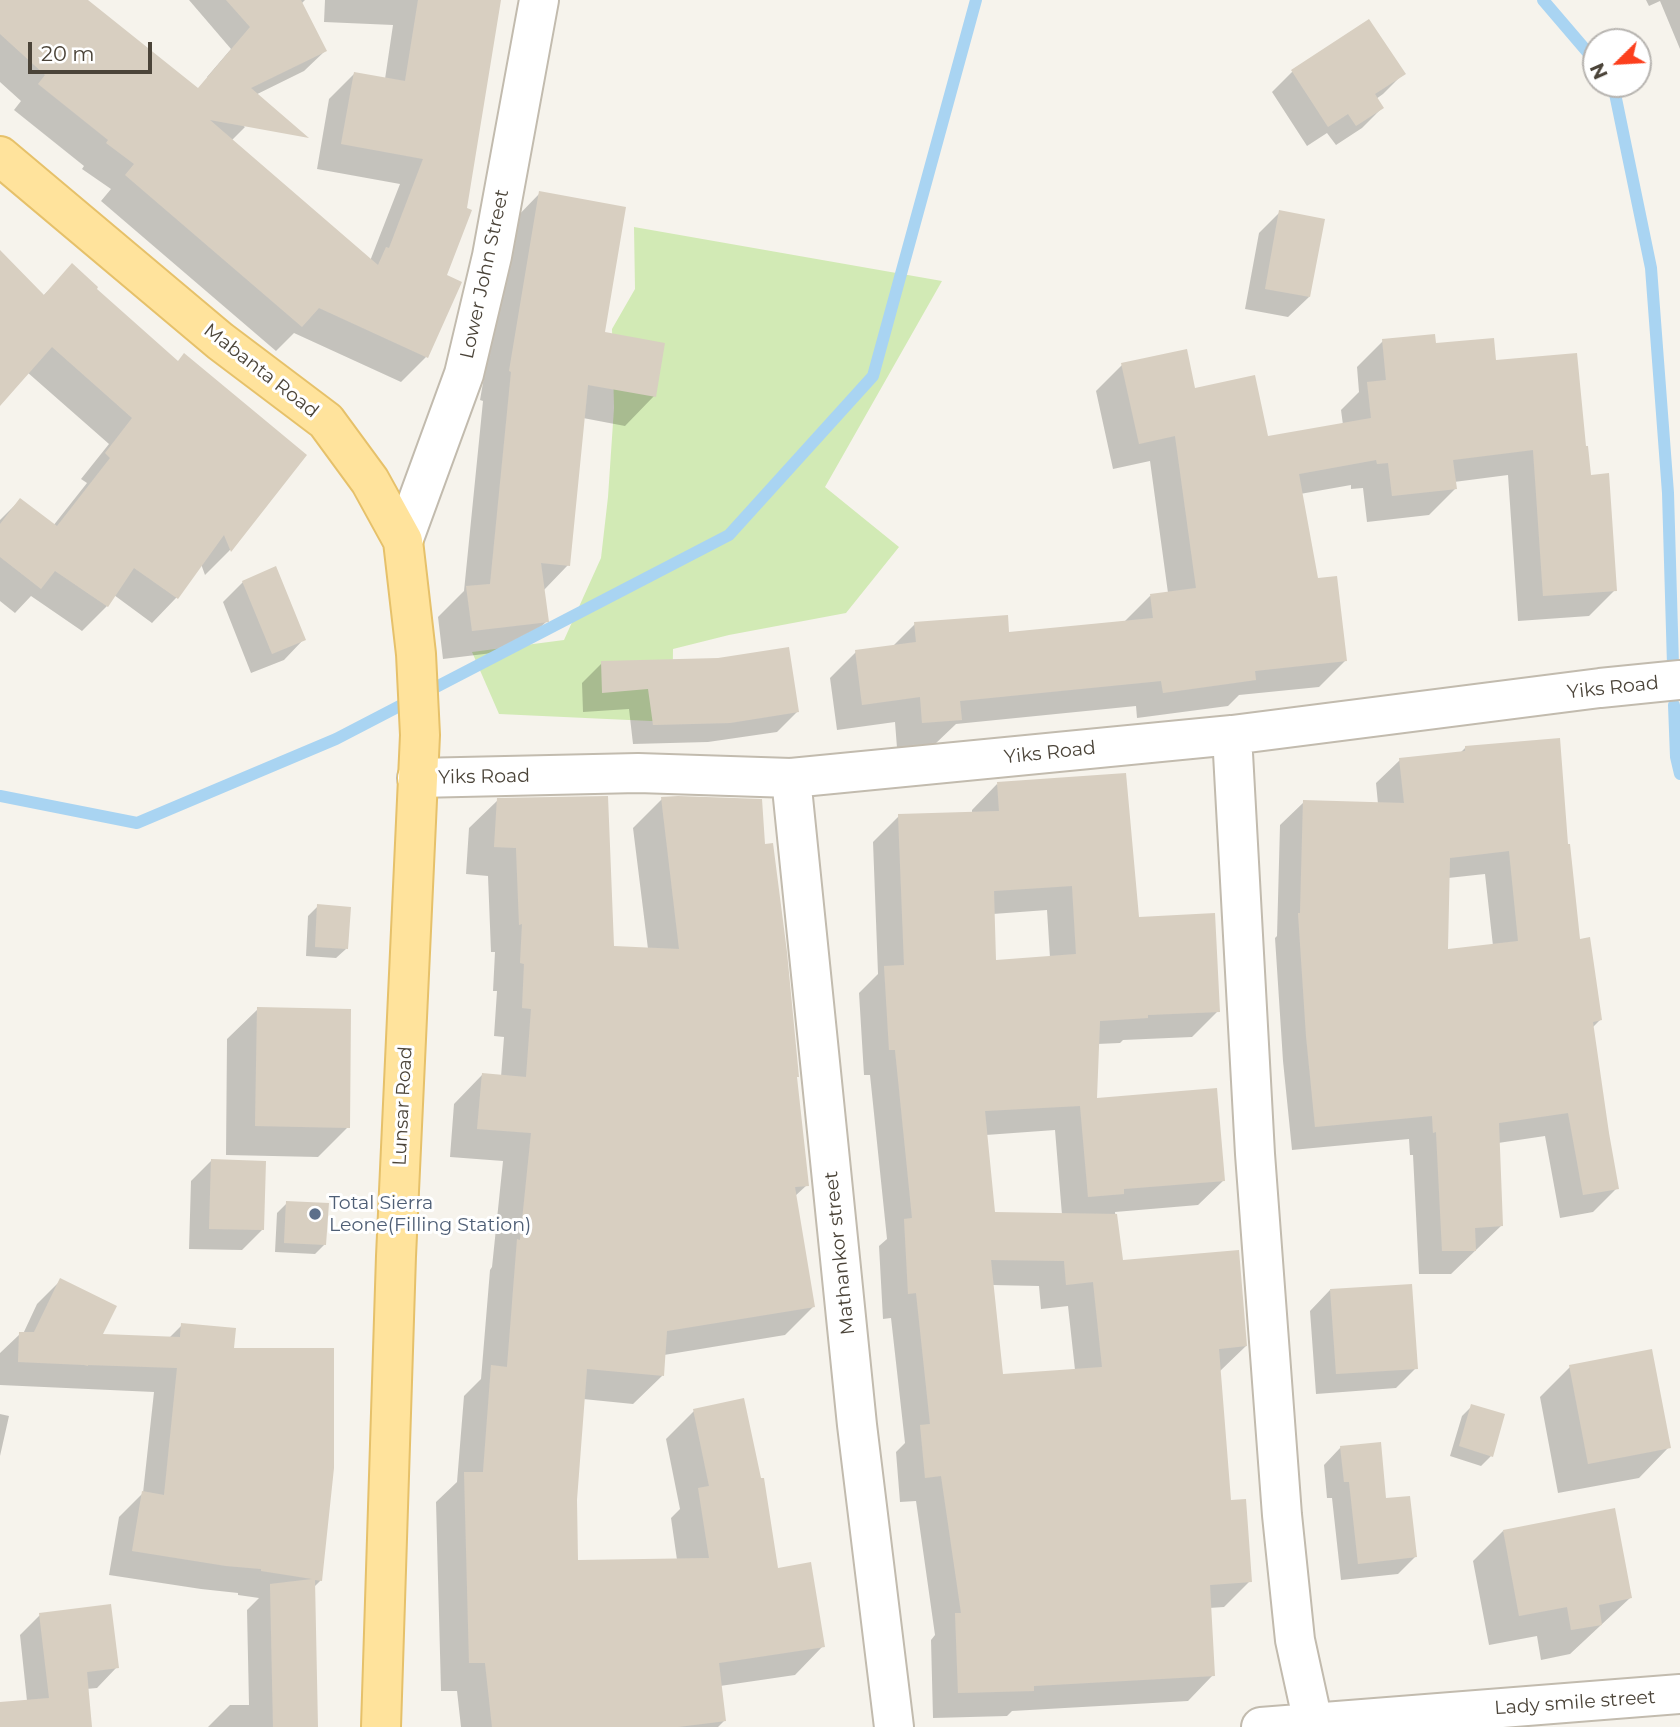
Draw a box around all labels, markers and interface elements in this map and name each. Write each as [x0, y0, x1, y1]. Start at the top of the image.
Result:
scale bar [32, 28, 156, 72]
north arrow [1582, 28, 1652, 98]
text: 20 m [41, 41, 95, 66]
text: N [1586, 59, 1613, 83]
street label: Lower John Street [456, 187, 514, 361]
street label: Mabanta Road [199, 319, 323, 423]
street label: Yiks Road [1566, 672, 1660, 704]
street label: Yiks Road [1003, 737, 1097, 769]
street label: Yiks Road [438, 765, 530, 789]
street label: Lunsar Road [388, 1046, 418, 1166]
street label: Mathankor street [820, 1170, 860, 1336]
place label: Total Sierra Leone(Filling Station) [329, 1192, 531, 1236]
marker: Total Sierra Leone(Filling Station) [307, 1206, 323, 1222]
street label: Lady smile street [1494, 1686, 1656, 1720]

